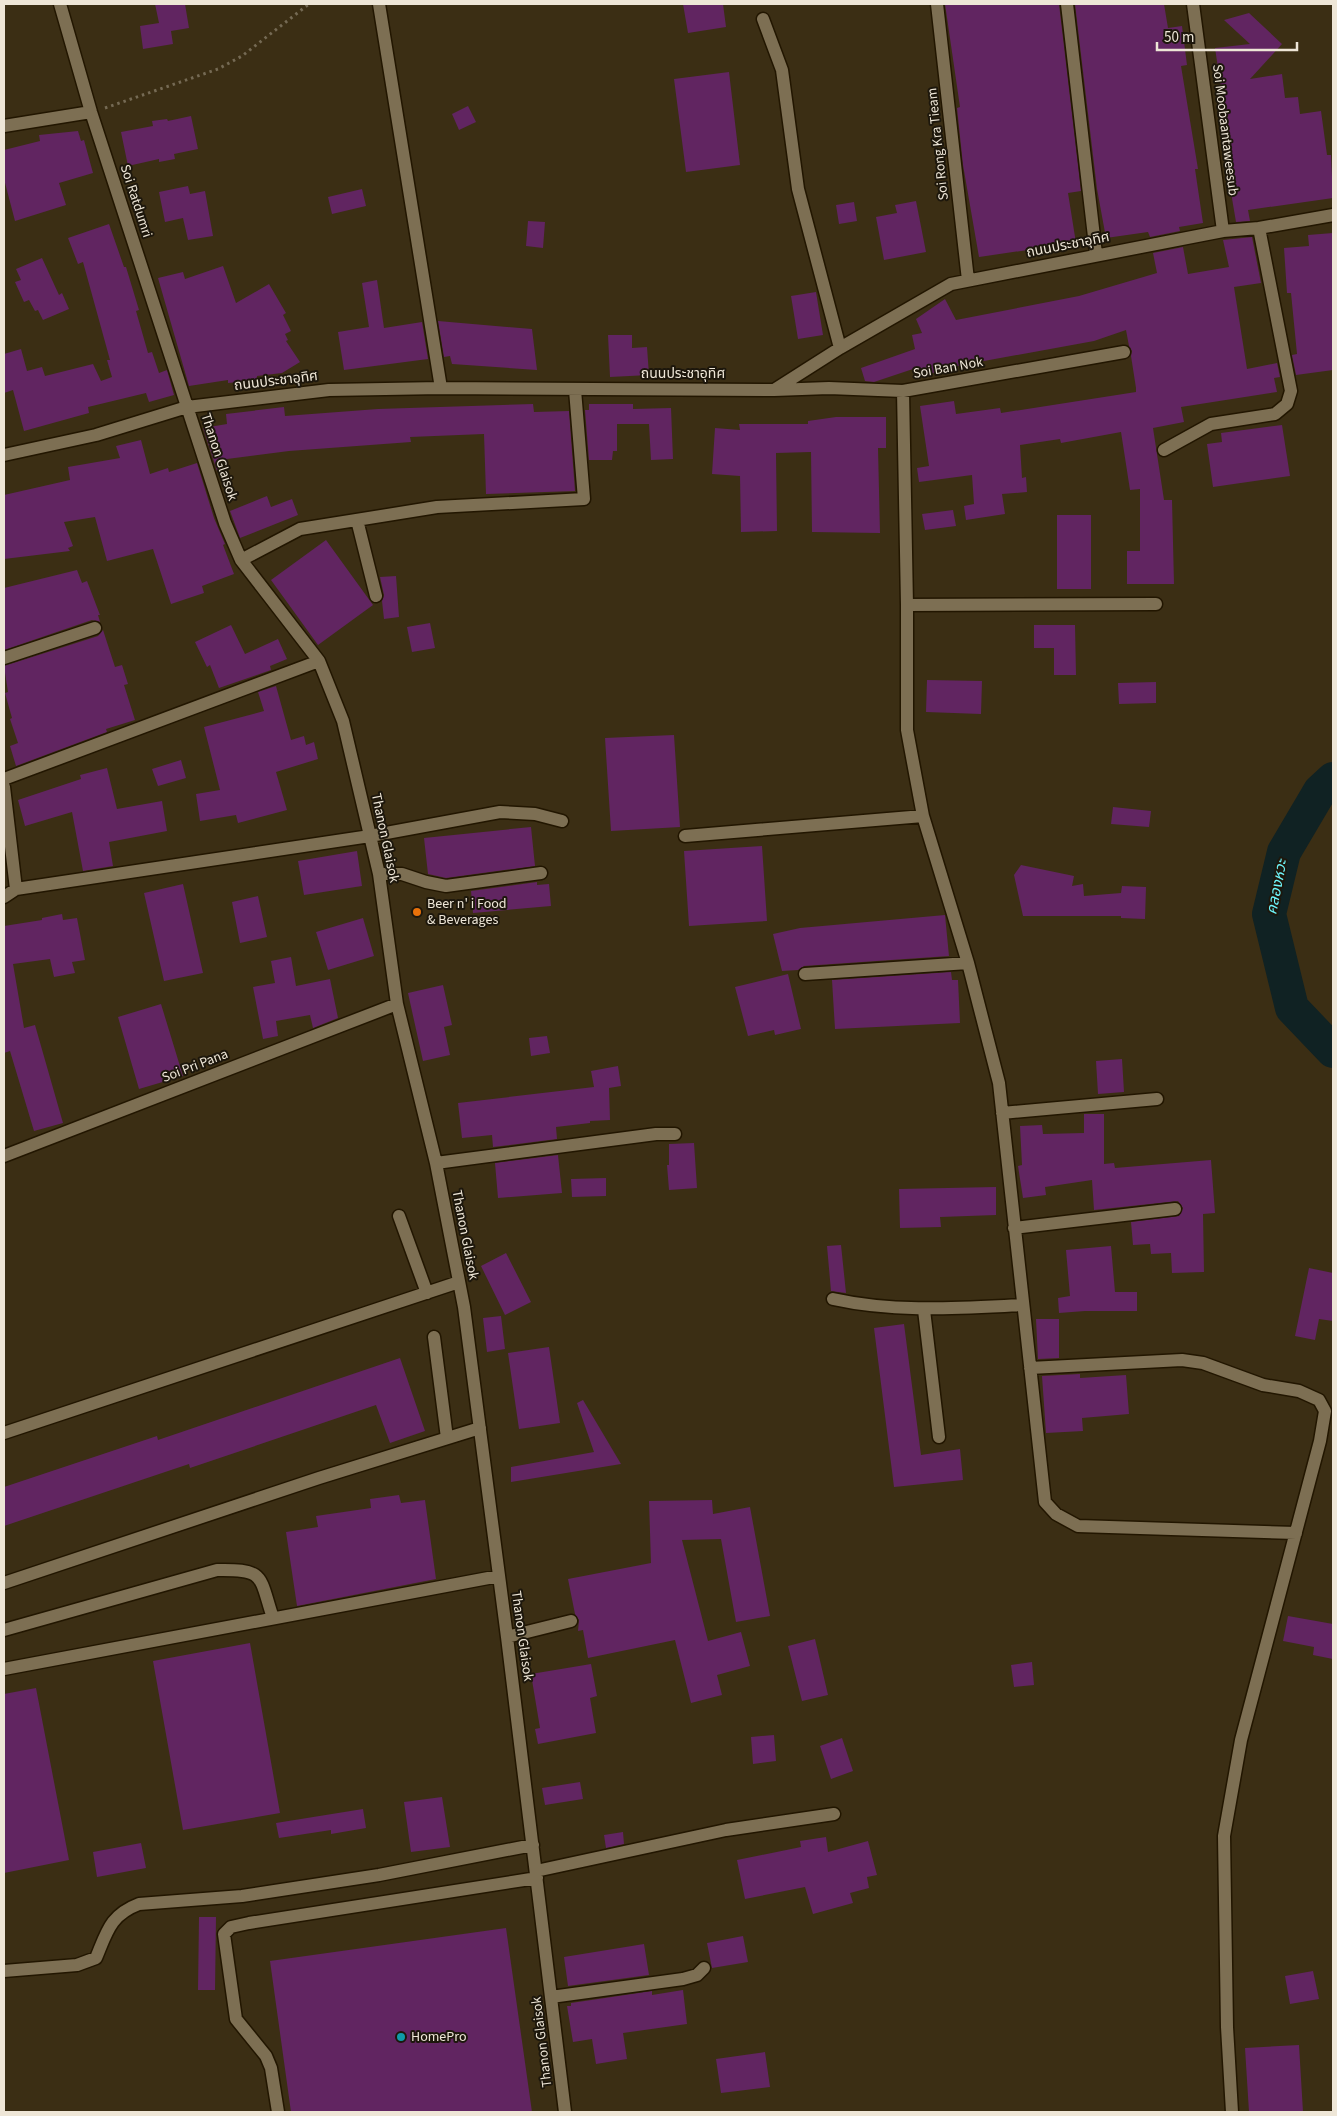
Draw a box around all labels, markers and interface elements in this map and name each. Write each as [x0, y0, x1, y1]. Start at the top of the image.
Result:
scale bar [1157, 20, 1297, 52]
text: 50 m [1164, 27, 1194, 48]
street label: Soi Moobaantaweesub [1207, 63, 1243, 197]
street label: Soi Rong Kra Tieam [922, 87, 954, 201]
street label: Soi Ratdumri [115, 162, 157, 240]
street label: ถนนประชาอุทิศ [1025, 227, 1112, 263]
street label: Soi Ban Nok [911, 352, 985, 384]
street label: ถนนประชาอุทิศ [641, 364, 725, 384]
street label: ถนนประชาอุทิศ [233, 366, 319, 396]
street label: Thanon Glaisok [195, 411, 243, 503]
street label: Thanon Glaisok [366, 791, 404, 885]
water label: คลองหวะ [1261, 856, 1293, 916]
place label: Beer n' i Food & Beverages [427, 894, 507, 930]
marker: Beer n' i Food & Beverages [411, 906, 423, 918]
street label: Soi Pri Pana [159, 1044, 231, 1088]
street label: Thanon Glaisok [447, 1188, 484, 1282]
street label: Thanon Glaisok [506, 1590, 538, 1682]
street label: Thanon Glaisok [527, 1996, 557, 2088]
place label: HomePro [411, 2027, 467, 2047]
marker: HomePro [395, 2031, 407, 2043]

